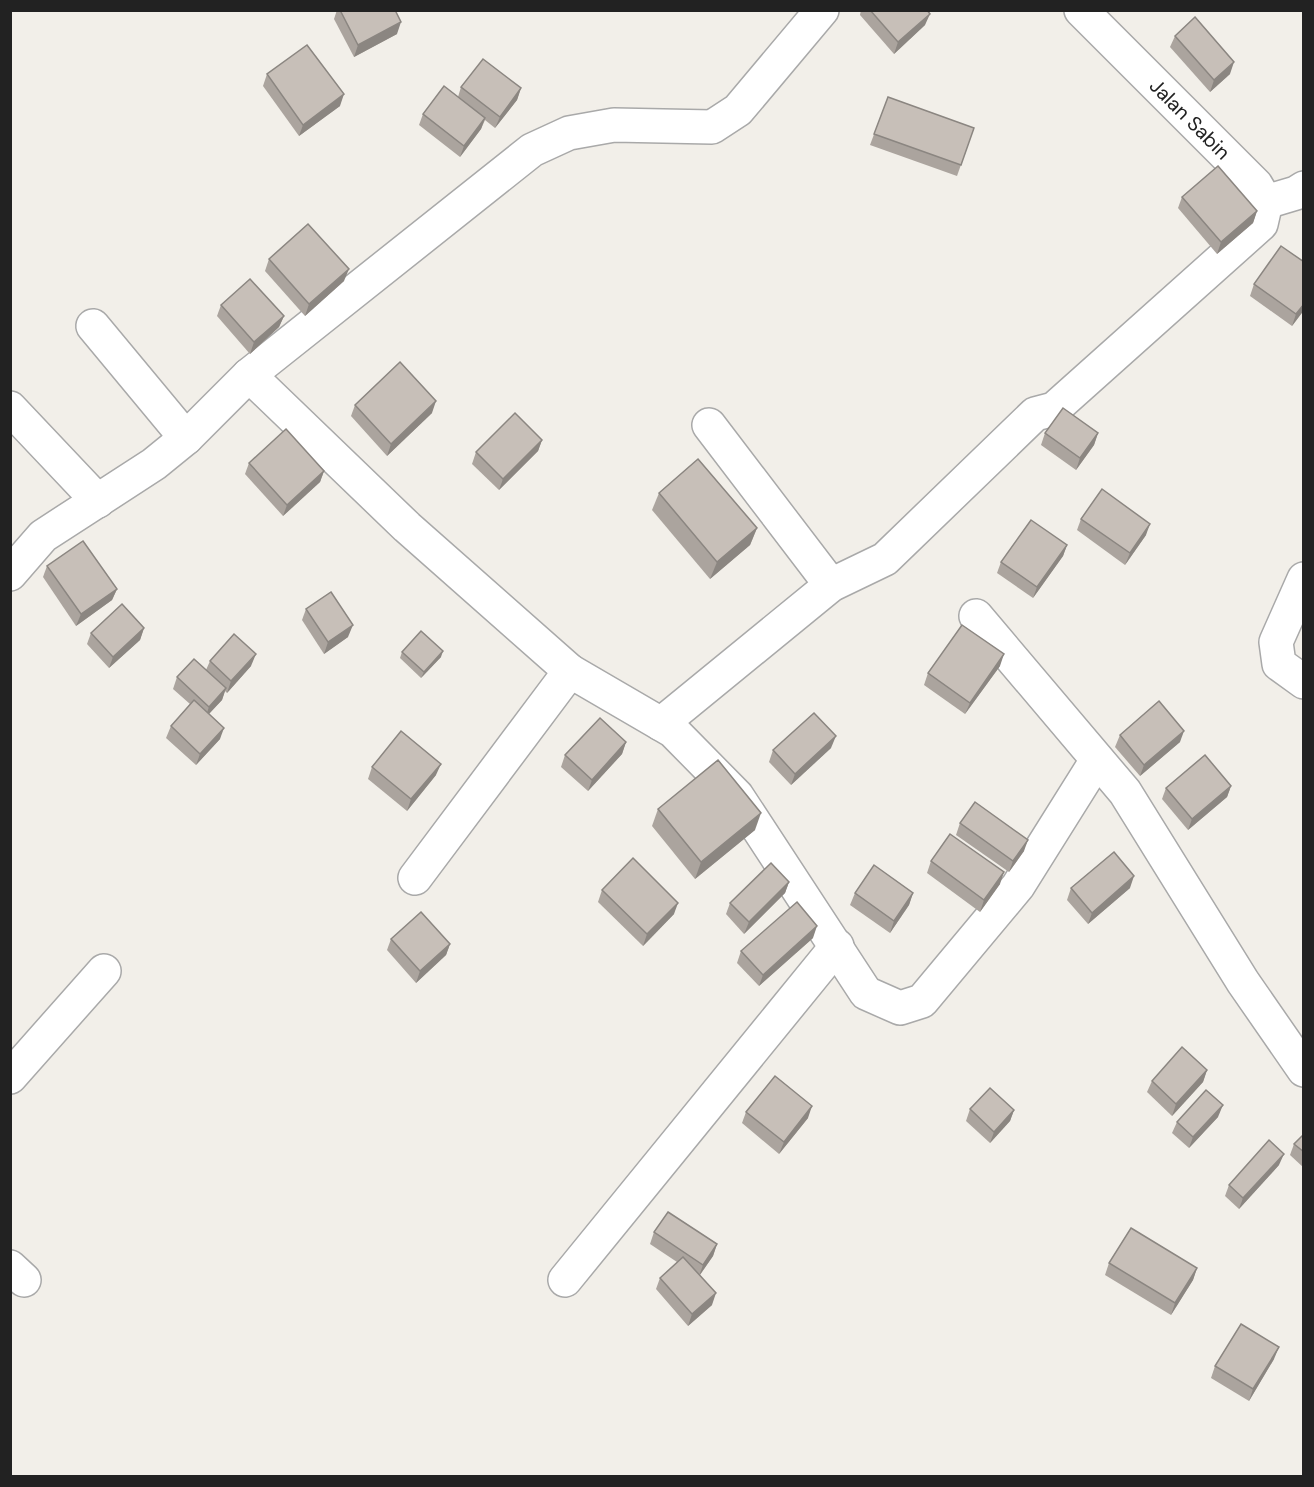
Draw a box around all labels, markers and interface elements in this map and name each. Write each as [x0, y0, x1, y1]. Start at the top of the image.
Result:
street label: Jalan Sabin [1144, 73, 1236, 165]

